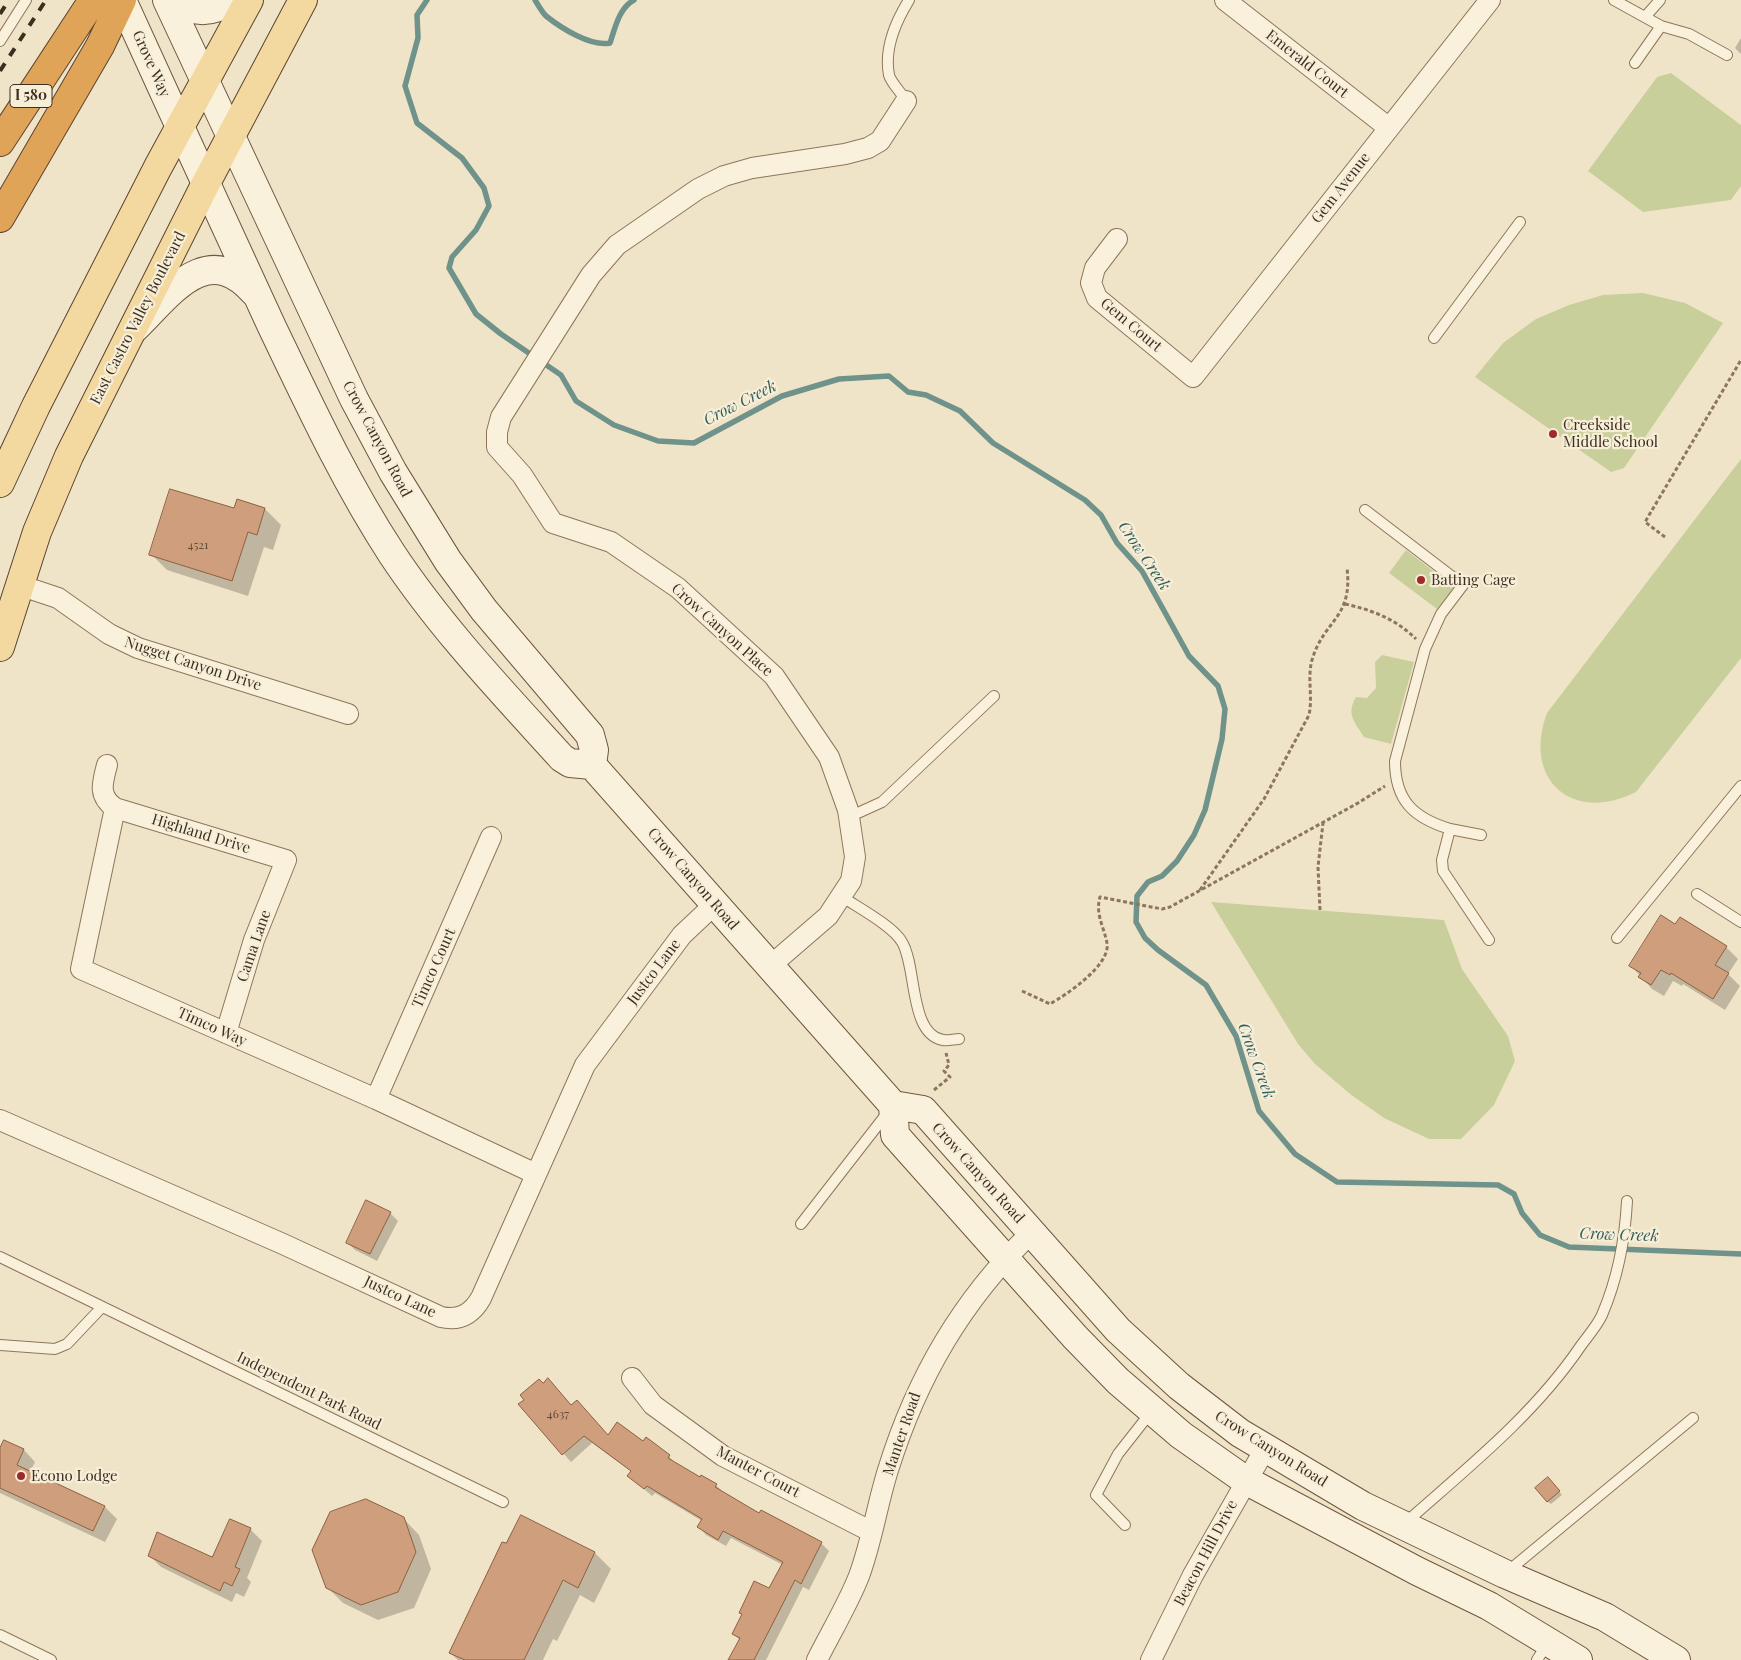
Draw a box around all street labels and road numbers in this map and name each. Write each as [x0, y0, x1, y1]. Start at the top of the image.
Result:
street label: Emerald Court [1262, 26, 1352, 102]
street label: Grove Way [128, 28, 174, 100]
road number: I 580 [10, 84, 52, 108]
street label: Gem Avenue [1308, 149, 1374, 227]
street label: East Castro Valley Boulevard [87, 229, 189, 407]
street label: Gem Court [1097, 294, 1165, 356]
street label: Crow Canyon Road [339, 378, 415, 500]
street label: Crow Canyon Place [668, 580, 776, 680]
street label: Nugget Canyon Drive [122, 633, 264, 695]
street label: Highland Drive [149, 810, 253, 858]
street label: Crow Canyon Road [644, 824, 742, 934]
street label: Cama Lane [233, 908, 275, 984]
street label: Timco Court [408, 925, 460, 1011]
street label: Justco Lane [623, 936, 685, 1008]
street label: Timco Way [175, 1004, 249, 1050]
street label: Crow Canyon Road [928, 1119, 1028, 1227]
street label: Justco Lane [361, 1272, 439, 1322]
street label: Independent Park Road [234, 1348, 384, 1434]
street label: Manter Road [879, 1390, 925, 1478]
street label: Crow Canyon Road [1211, 1407, 1331, 1491]
street label: Manter Court [713, 1442, 803, 1502]
street label: Beacon Hill Drive [1171, 1497, 1241, 1609]

